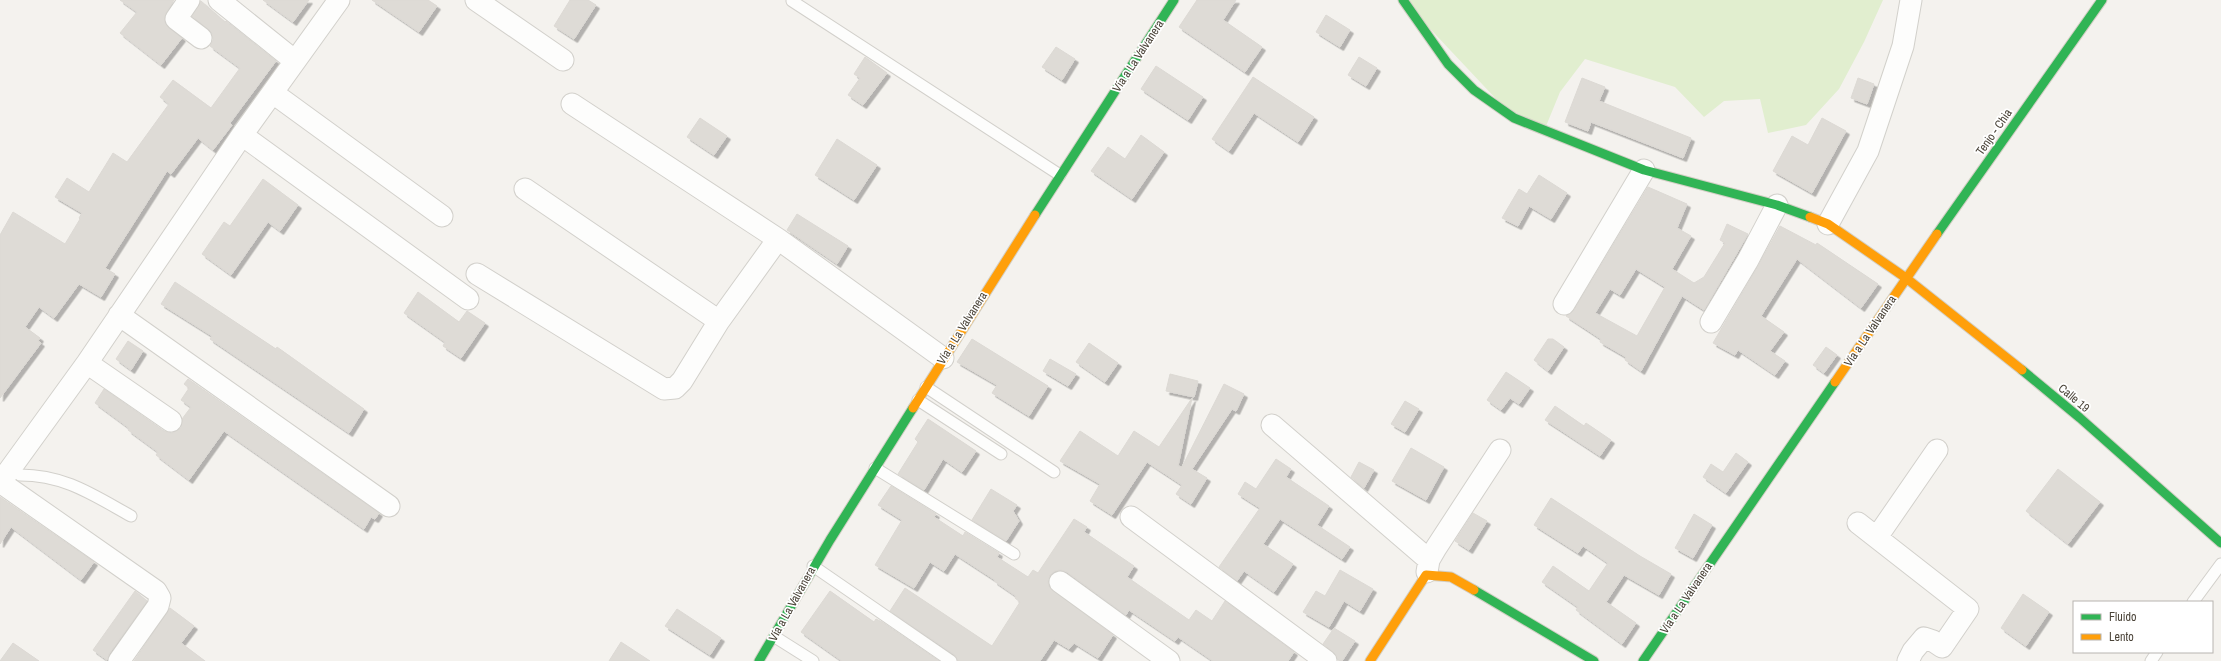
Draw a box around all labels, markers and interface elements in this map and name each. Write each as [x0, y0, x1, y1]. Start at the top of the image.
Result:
street label: Vía a La Valvanera [1109, 16, 1168, 95]
street label: Tenjo - Chia [1972, 105, 2016, 158]
street label: Vía a La Valvanera [933, 288, 991, 367]
street label: Vía a La Valvanera [1840, 292, 1900, 370]
street label: Calle 19 [2055, 380, 2093, 416]
street label: Vía a La Valvanera [1656, 559, 1716, 637]
street label: Vía a La Valvanera [765, 563, 819, 644]
legend [2073, 601, 2213, 653]
text: Fluido [2109, 609, 2136, 625]
text: Lento [2109, 629, 2134, 645]

